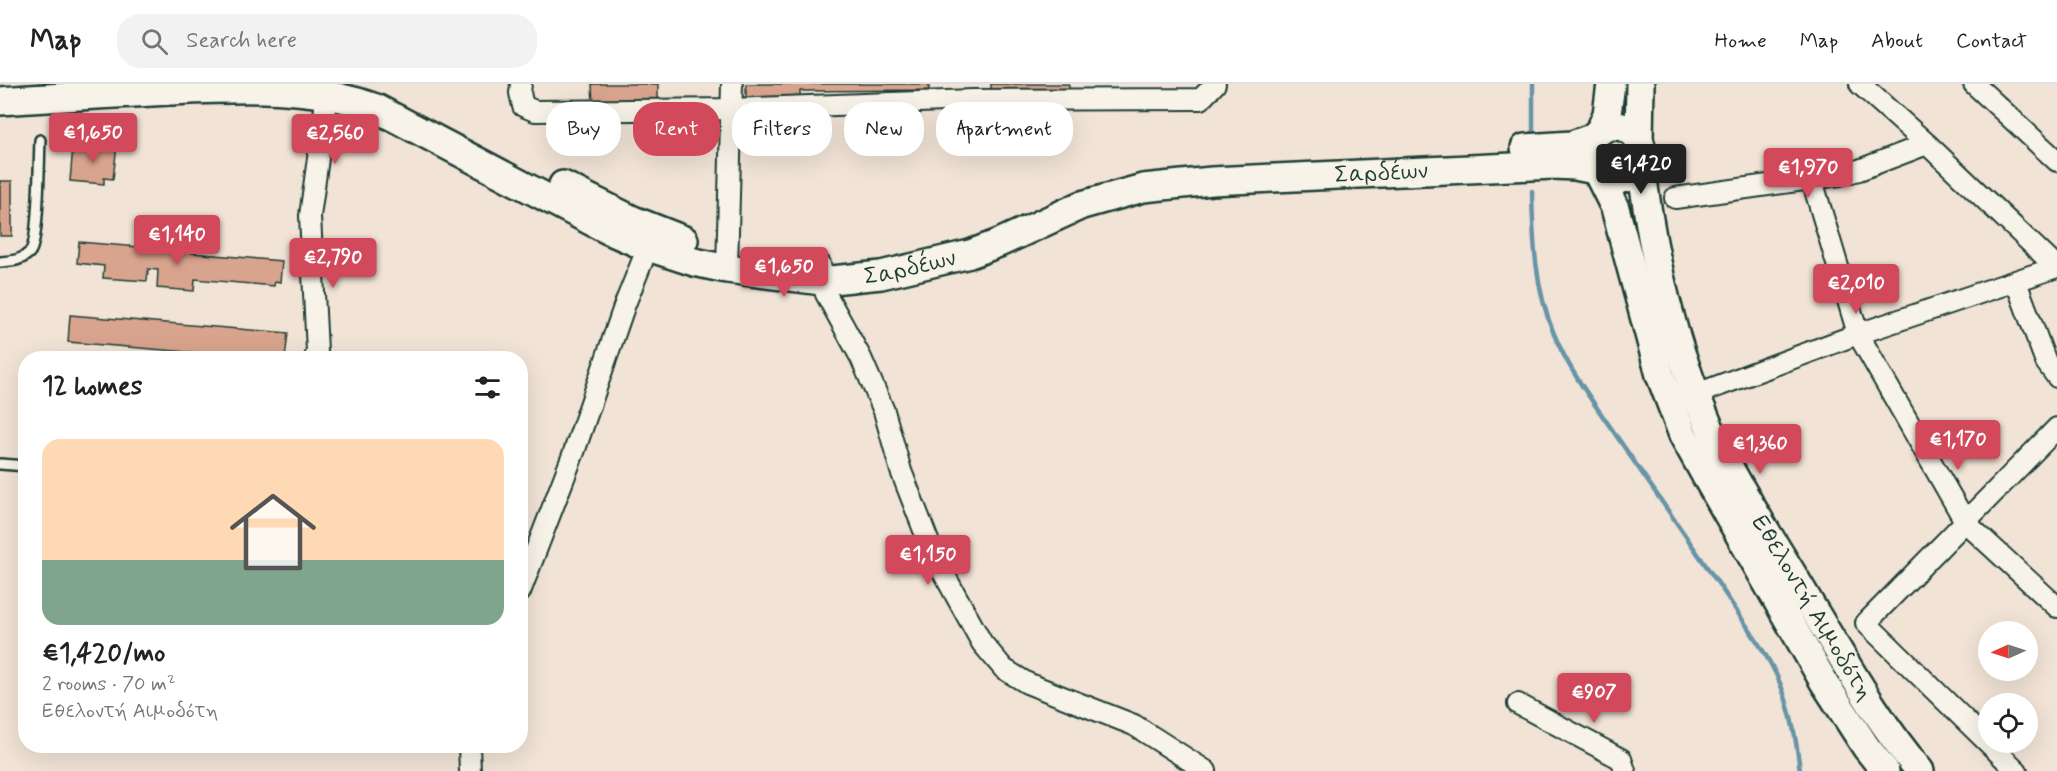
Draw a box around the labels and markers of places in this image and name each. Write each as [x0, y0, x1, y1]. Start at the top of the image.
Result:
pin: €1,650 [44, 113, 142, 164]
pin: €2,560 [286, 114, 384, 165]
pin: €1,420 [1592, 144, 1690, 195]
pin: €1,970 [1759, 148, 1857, 199]
pin: €1,140 [128, 215, 226, 266]
pin: €2,790 [284, 238, 382, 289]
pin: €1,650 [735, 247, 833, 298]
pin: €2,010 [1807, 264, 1905, 315]
pin: €1,170 [1909, 420, 2007, 471]
pin: €1,360 [1711, 424, 1809, 475]
pin: €1,150 [879, 535, 977, 586]
pin: €907 [1558, 673, 1630, 724]

